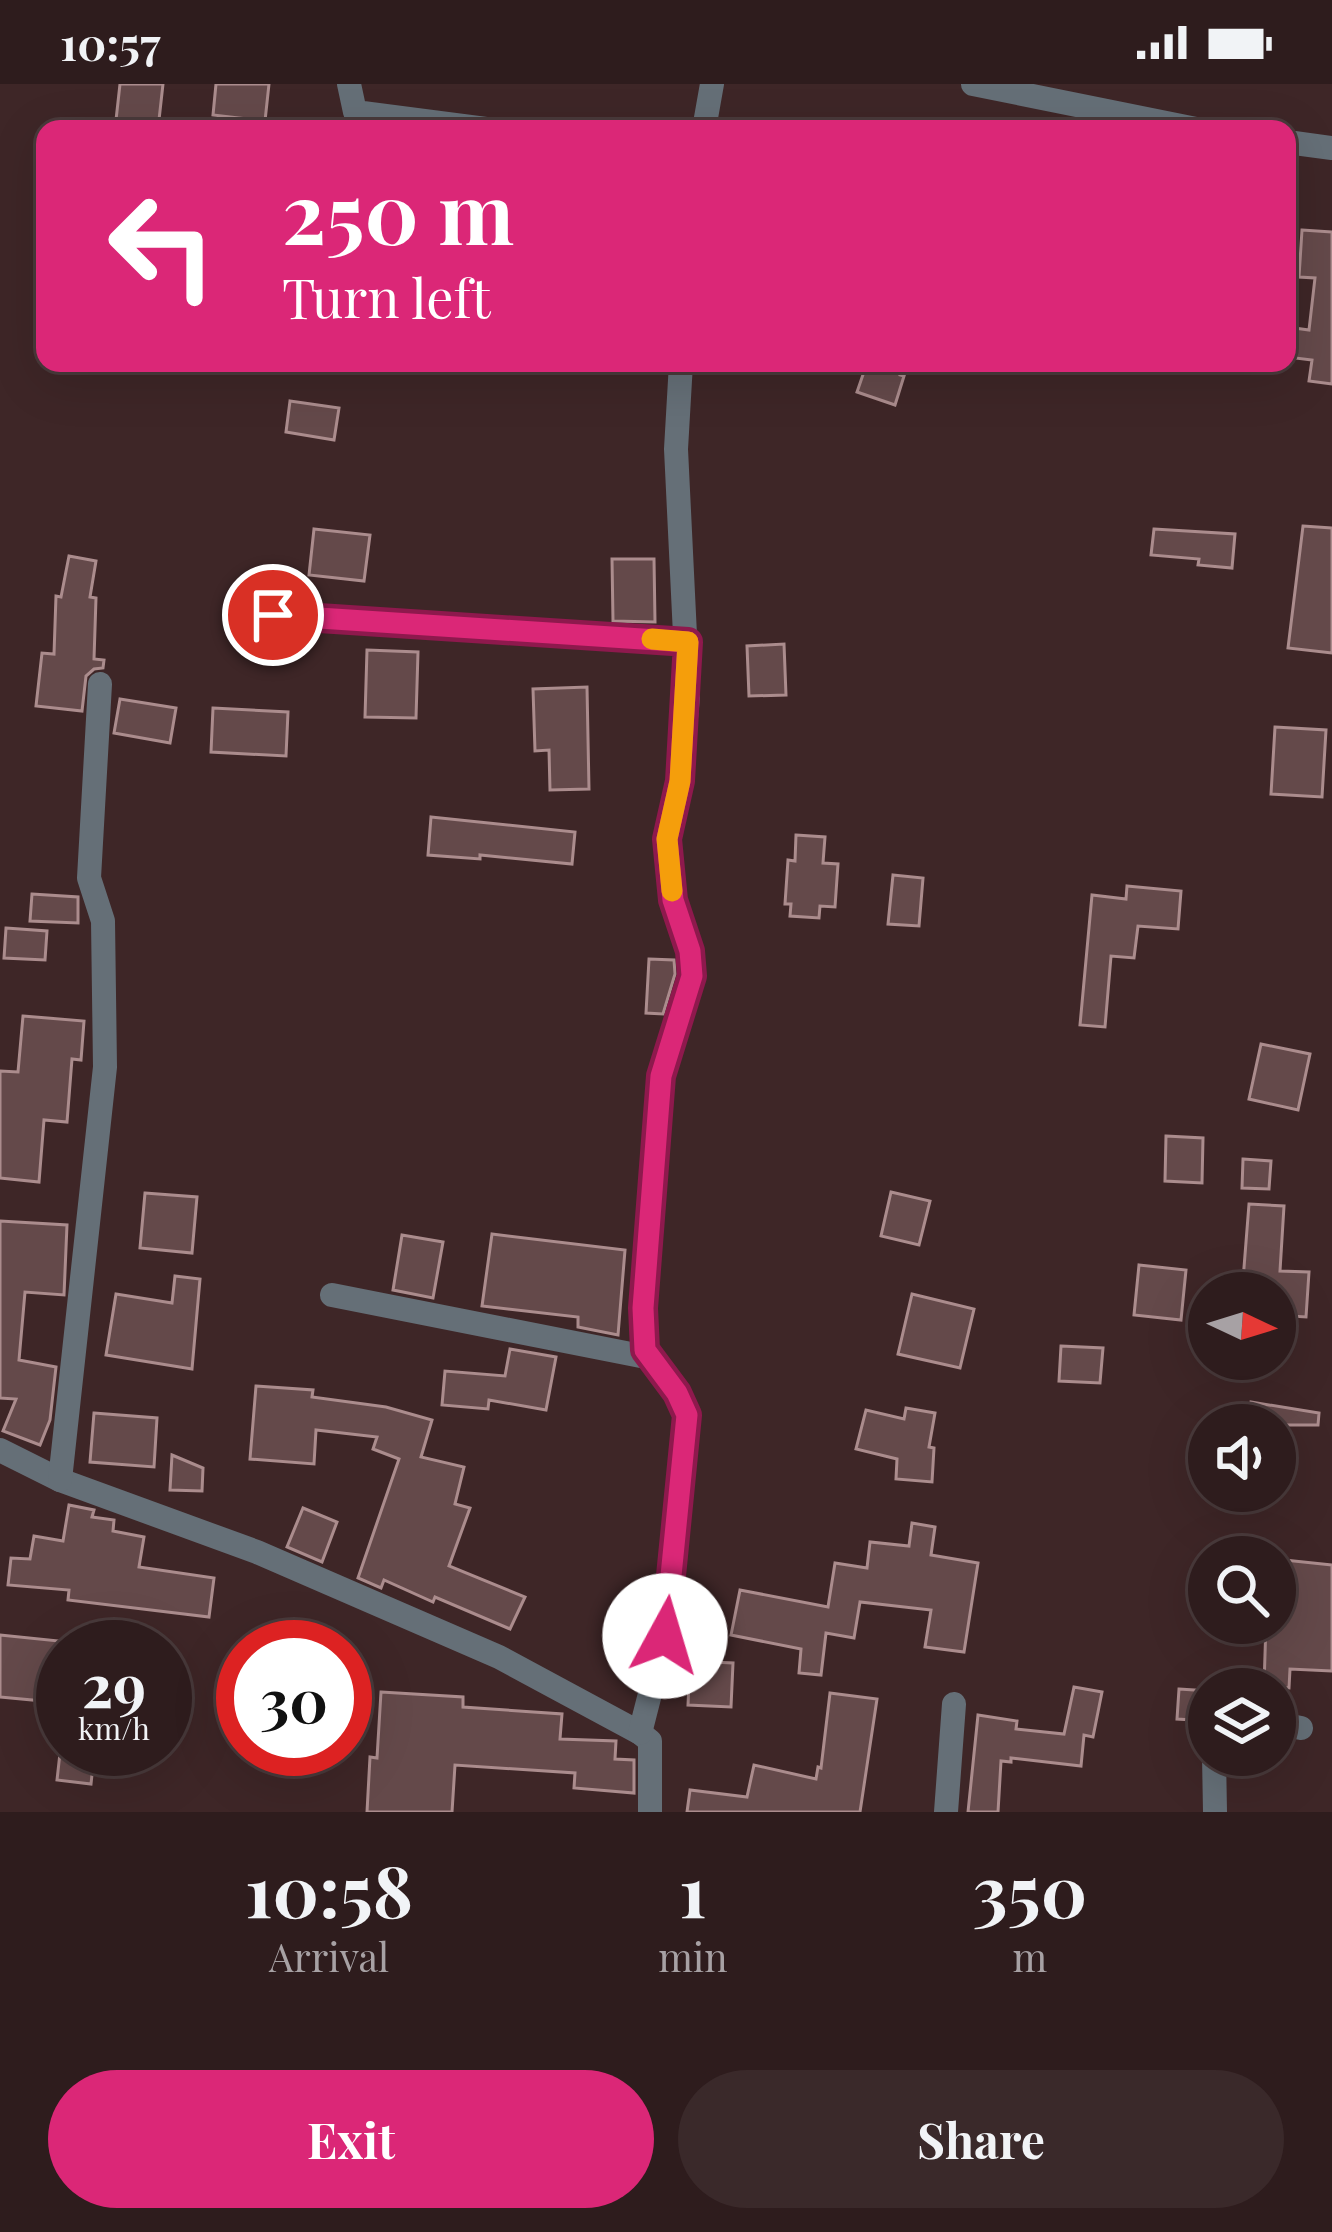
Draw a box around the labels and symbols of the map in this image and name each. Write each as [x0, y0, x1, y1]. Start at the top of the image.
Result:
pin [222, 564, 324, 666]
north arrow [1188, 1272, 1296, 1380]
position arrow [602, 1573, 728, 1699]
speed limit sign: 30 [216, 1620, 372, 1776]

